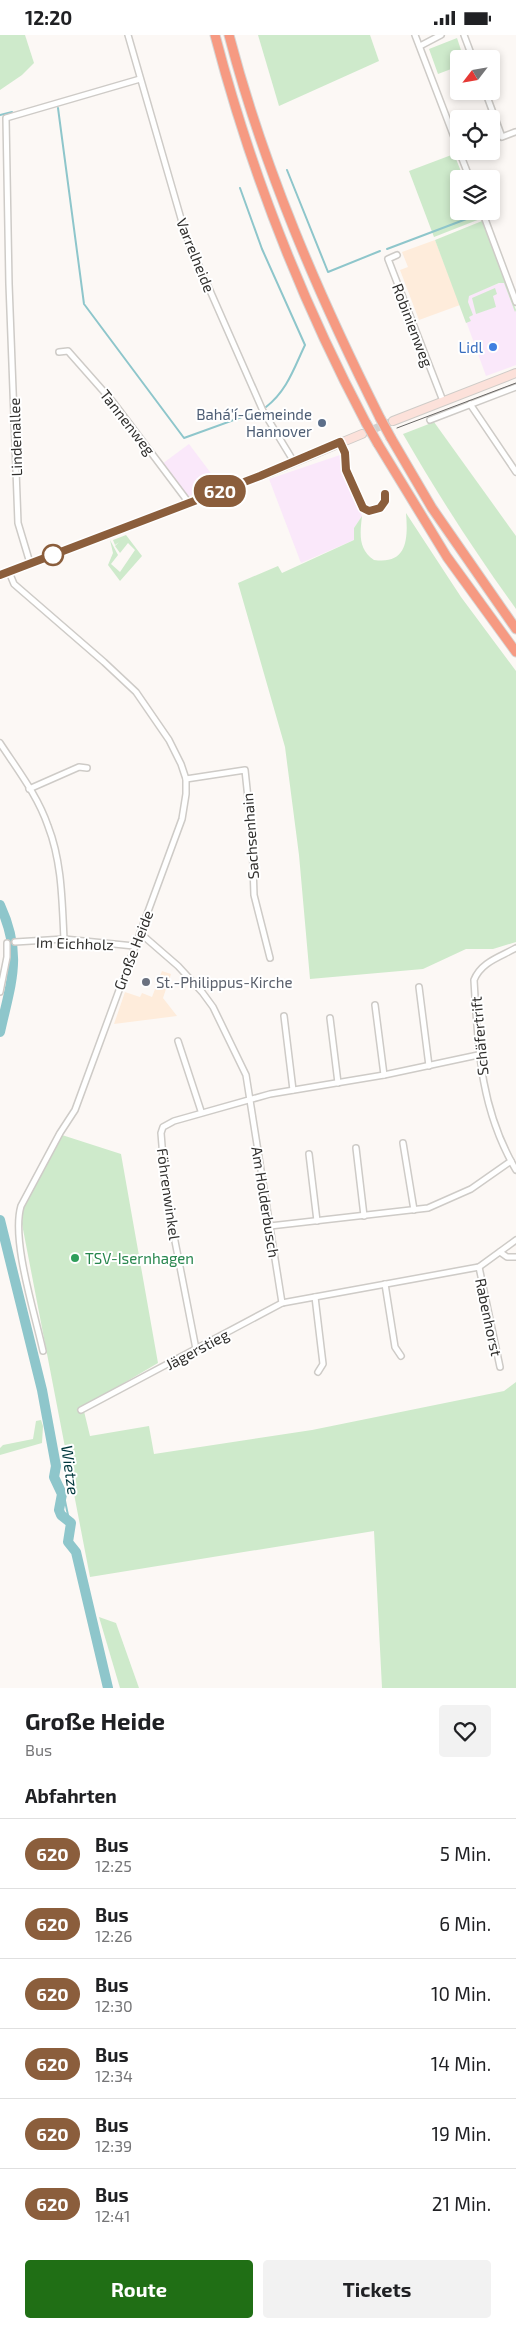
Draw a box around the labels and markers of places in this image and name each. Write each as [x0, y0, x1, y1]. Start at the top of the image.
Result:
place label: Lidl [459, 338, 484, 356]
marker: Lidl [487, 341, 499, 353]
place label: Bahá'í-Gemeinde Hannover [196, 405, 312, 440]
marker: Bahá'í-Gemeinde Hannover [316, 417, 328, 429]
unlabelled marker [42, 544, 64, 566]
place label: St.-Philippus-Kirche [156, 973, 293, 991]
marker: St.-Philippus-Kirche [140, 976, 152, 988]
place label: TSV-Isernhagen [85, 1249, 194, 1267]
marker: TSV-Isernhagen [69, 1252, 81, 1264]

